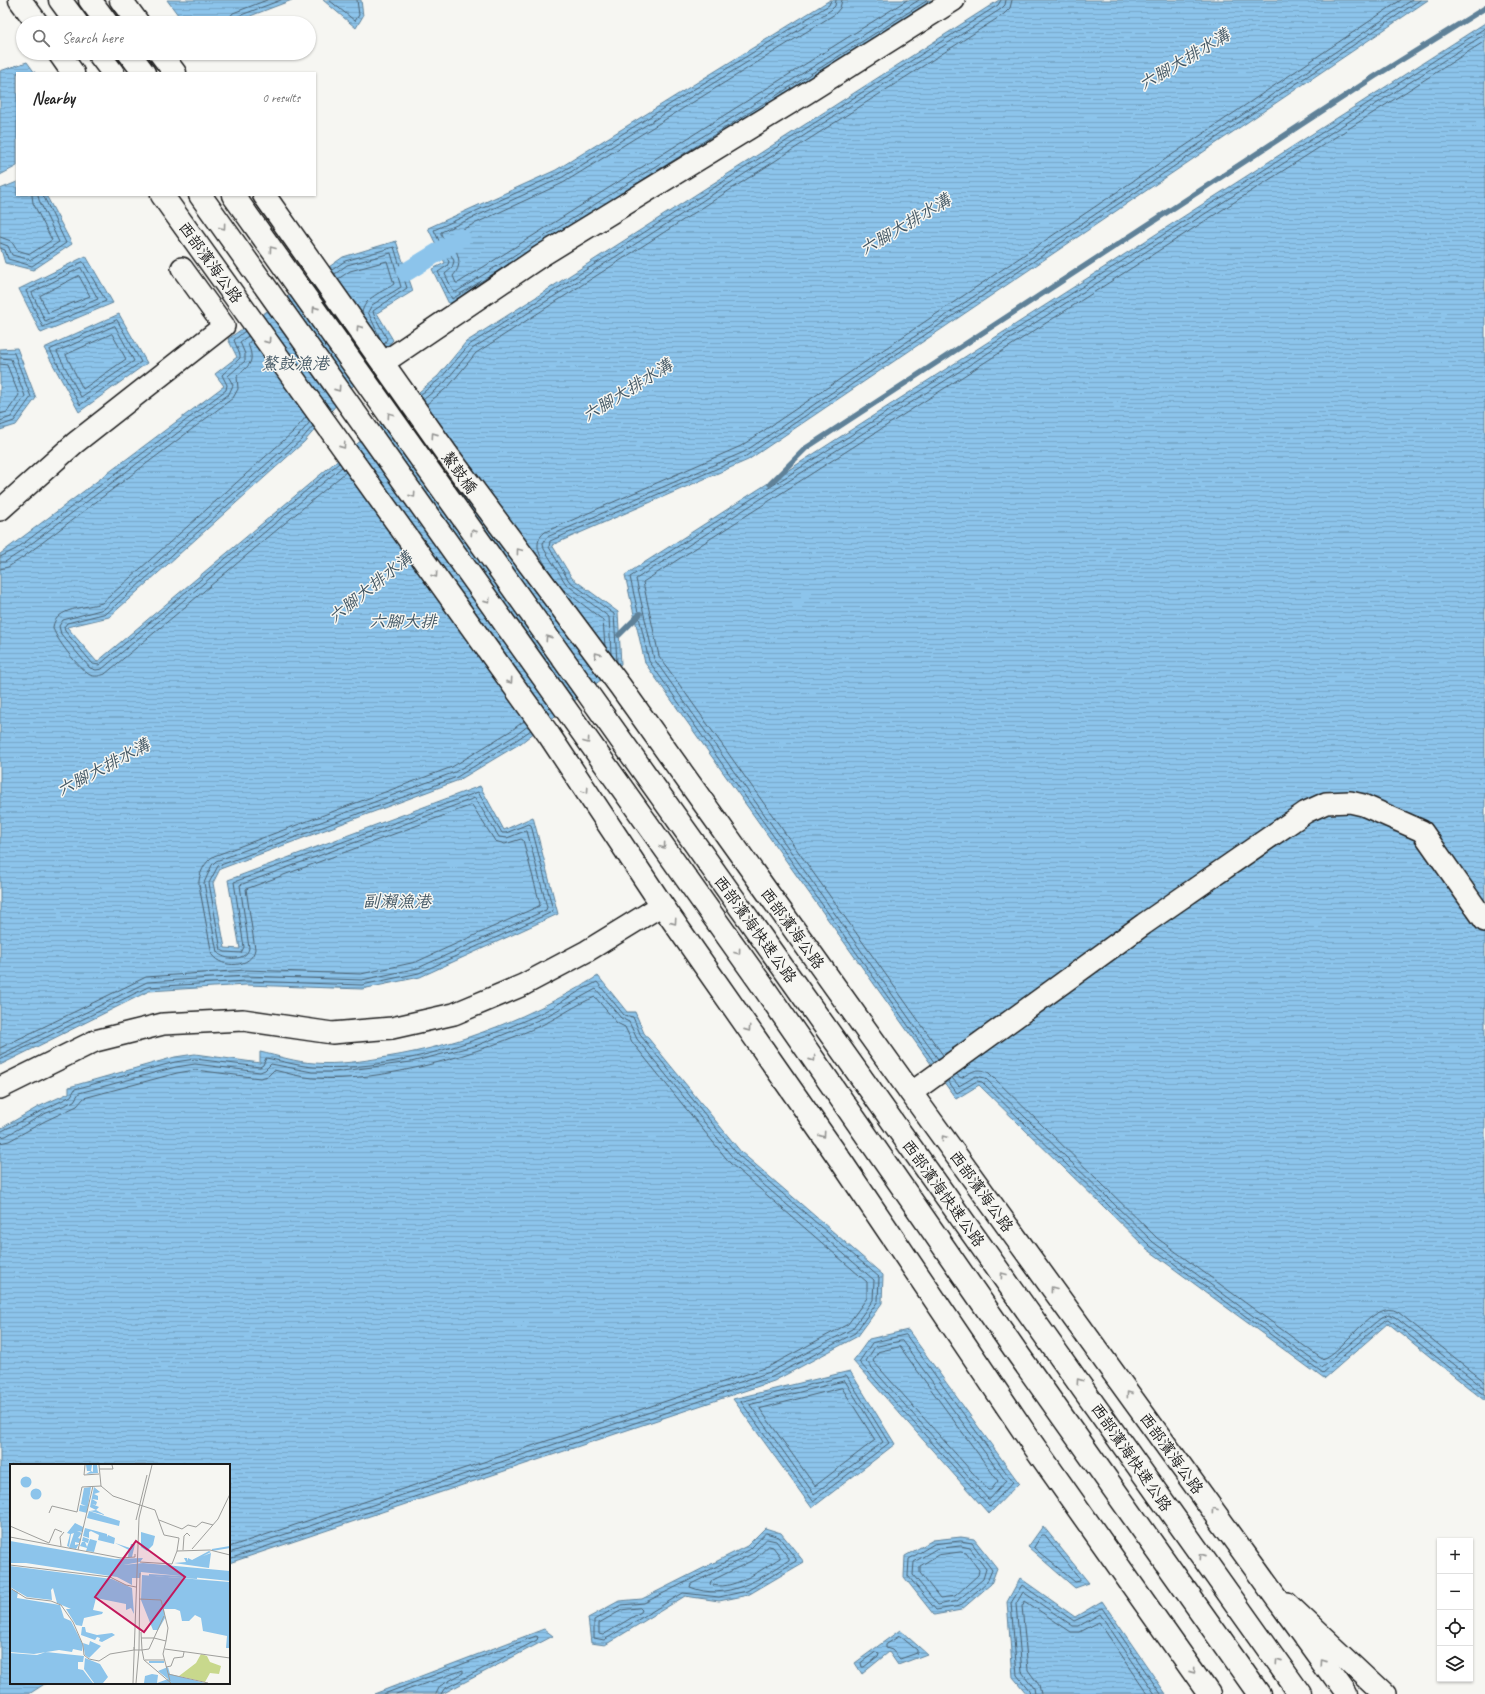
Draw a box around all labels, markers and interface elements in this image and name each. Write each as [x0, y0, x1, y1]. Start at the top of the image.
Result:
search box [16, 16, 316, 60]
water label: 六腳大排水溝 [1135, 23, 1235, 95]
icon: search [30, 27, 52, 49]
text: Search here [62, 29, 123, 48]
text: Nearby [32, 88, 75, 109]
text: 0 results [262, 90, 300, 106]
water label: 六腳大排水溝 [856, 188, 956, 260]
street label: 西部濱海公路 [174, 218, 246, 307]
one-way arrow [218, 222, 225, 229]
one-way arrow [270, 246, 277, 253]
one-way arrow [313, 306, 320, 313]
one-way arrow [357, 326, 364, 333]
one-way arrow [263, 336, 270, 343]
water label: 鰲鼓漁港 [261, 353, 331, 374]
water label: 六腳大排水溝 [578, 353, 678, 426]
one-way arrow [333, 384, 340, 391]
one-way arrow [387, 412, 395, 419]
one-way arrow [431, 432, 439, 439]
one-way arrow [338, 442, 345, 449]
street label: 鰲鼓橋 [437, 447, 481, 498]
one-way arrow [408, 491, 416, 498]
one-way arrow [471, 530, 478, 537]
water label: 六腳大排水溝 [324, 547, 416, 627]
one-way arrow [517, 548, 524, 555]
one-way arrow [430, 571, 438, 578]
one-way arrow [483, 597, 491, 604]
water label: 六腳大排 [369, 611, 437, 631]
one-way arrow [546, 636, 553, 643]
one-way arrow [594, 652, 601, 659]
one-way arrow [505, 677, 513, 684]
water label: 六腳大排水溝 [53, 733, 155, 801]
one-way arrow [582, 736, 589, 743]
one-way arrow [581, 787, 589, 794]
one-way arrow [658, 842, 665, 849]
street label: 西部濱海快速公路 [709, 872, 801, 987]
street label: 西部濱海公路 [756, 884, 828, 973]
water label: 副瀨漁港 [363, 891, 433, 912]
one-way arrow [669, 918, 677, 925]
one-way arrow [733, 948, 741, 955]
one-way arrow [743, 1024, 750, 1031]
one-way arrow [808, 1054, 815, 1061]
one-way arrow [818, 1131, 826, 1138]
one-way arrow [941, 1135, 948, 1142]
street label: 西部濱海快速公路 [897, 1136, 989, 1251]
street label: 西部濱海公路 [945, 1147, 1017, 1236]
one-way arrow [1001, 1273, 1008, 1280]
one-way arrow [1051, 1286, 1058, 1293]
one-way arrow [1076, 1379, 1083, 1386]
one-way arrow [1127, 1391, 1134, 1398]
street label: 西部濱海快速公路 [1086, 1399, 1176, 1516]
street label: 西部濱海公路 [1135, 1409, 1207, 1498]
inset map [10, 1464, 230, 1684]
one-way arrow [1212, 1508, 1219, 1515]
map controls [1437, 1538, 1473, 1682]
button: + [1437, 1538, 1473, 1574]
one-way arrow [1199, 1553, 1207, 1560]
button: − [1437, 1574, 1473, 1610]
button: locate [1437, 1610, 1473, 1646]
button: layers [1437, 1646, 1473, 1682]
one-way arrow [1274, 1659, 1282, 1666]
one-way arrow [1321, 1660, 1328, 1667]
one-way arrow [1188, 1667, 1195, 1674]

